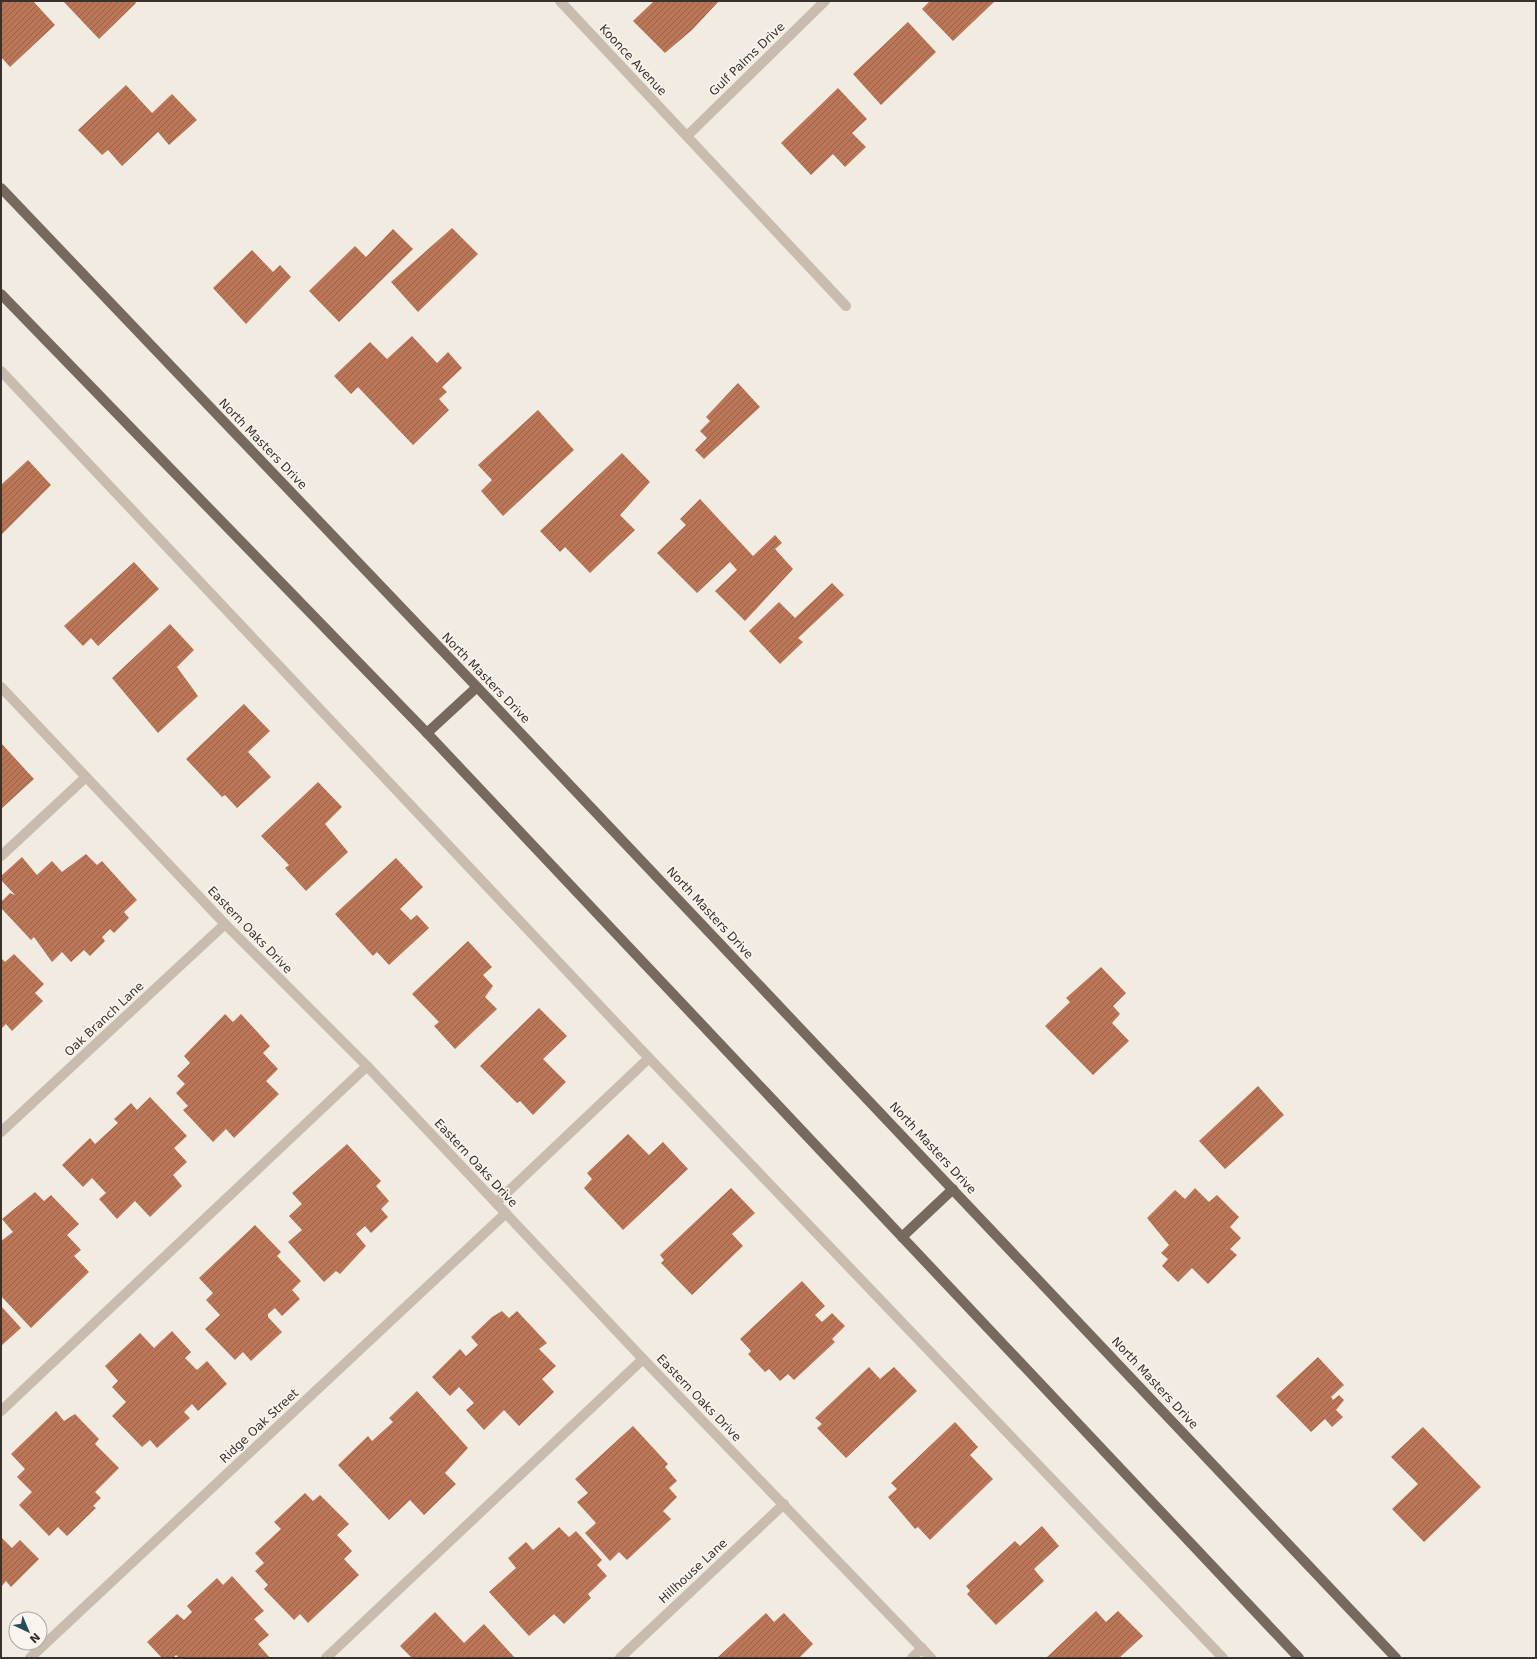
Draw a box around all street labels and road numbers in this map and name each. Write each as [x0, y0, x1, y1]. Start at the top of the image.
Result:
street label: Gulf Palms Drive [706, 19, 788, 99]
street label: Koonce Avenue [597, 22, 669, 98]
street label: North Masters Drive [216, 396, 310, 492]
street label: North Masters Drive [439, 630, 533, 726]
street label: North Masters Drive [664, 864, 756, 962]
street label: Eastern Oaks Drive [205, 884, 295, 976]
street label: Oak Branch Lane [62, 979, 146, 1059]
street label: North Masters Drive [887, 1099, 979, 1197]
street label: Eastern Oaks Drive [432, 1116, 520, 1210]
street label: North Masters Drive [1109, 1334, 1201, 1432]
street label: Eastern Oaks Drive [654, 1352, 744, 1444]
street label: Ridge Oak Street [217, 1386, 301, 1466]
street label: Hillhouse Lane [656, 1536, 730, 1606]

